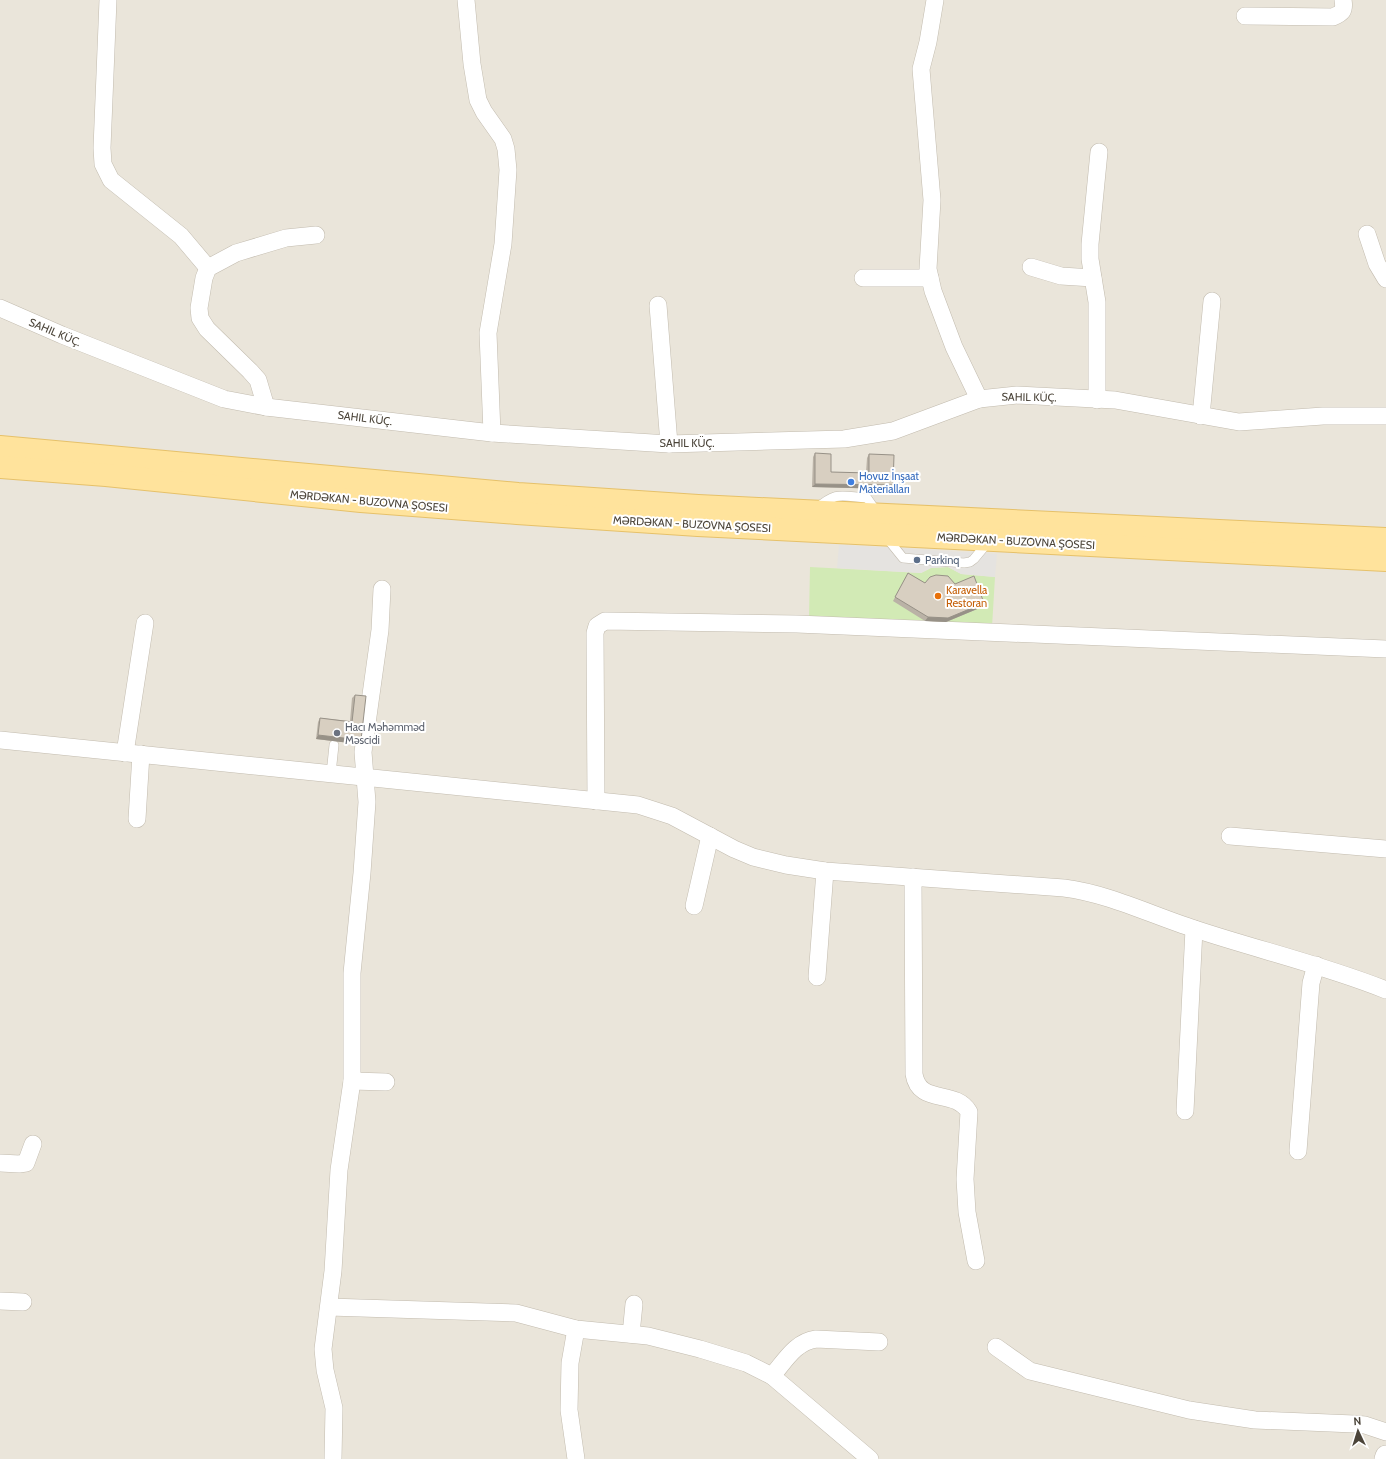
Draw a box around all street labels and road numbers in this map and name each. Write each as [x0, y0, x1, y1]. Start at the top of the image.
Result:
street label: SAHIL KÜÇ. [27, 315, 83, 349]
street label: SAHIL KÜÇ. [1001, 390, 1057, 404]
street label: SAHIL KÜÇ. [337, 408, 393, 428]
street label: SAHIL KÜÇ. [659, 436, 715, 450]
street label: MƏRDƏKAN - BUZOVNA ŞOSESI [290, 487, 448, 515]
street label: MƏRDƏKAN - BUZOVNA ŞOSESI [613, 513, 771, 535]
street label: MƏRDƏKAN - BUZOVNA ŞOSESI [937, 530, 1095, 552]

